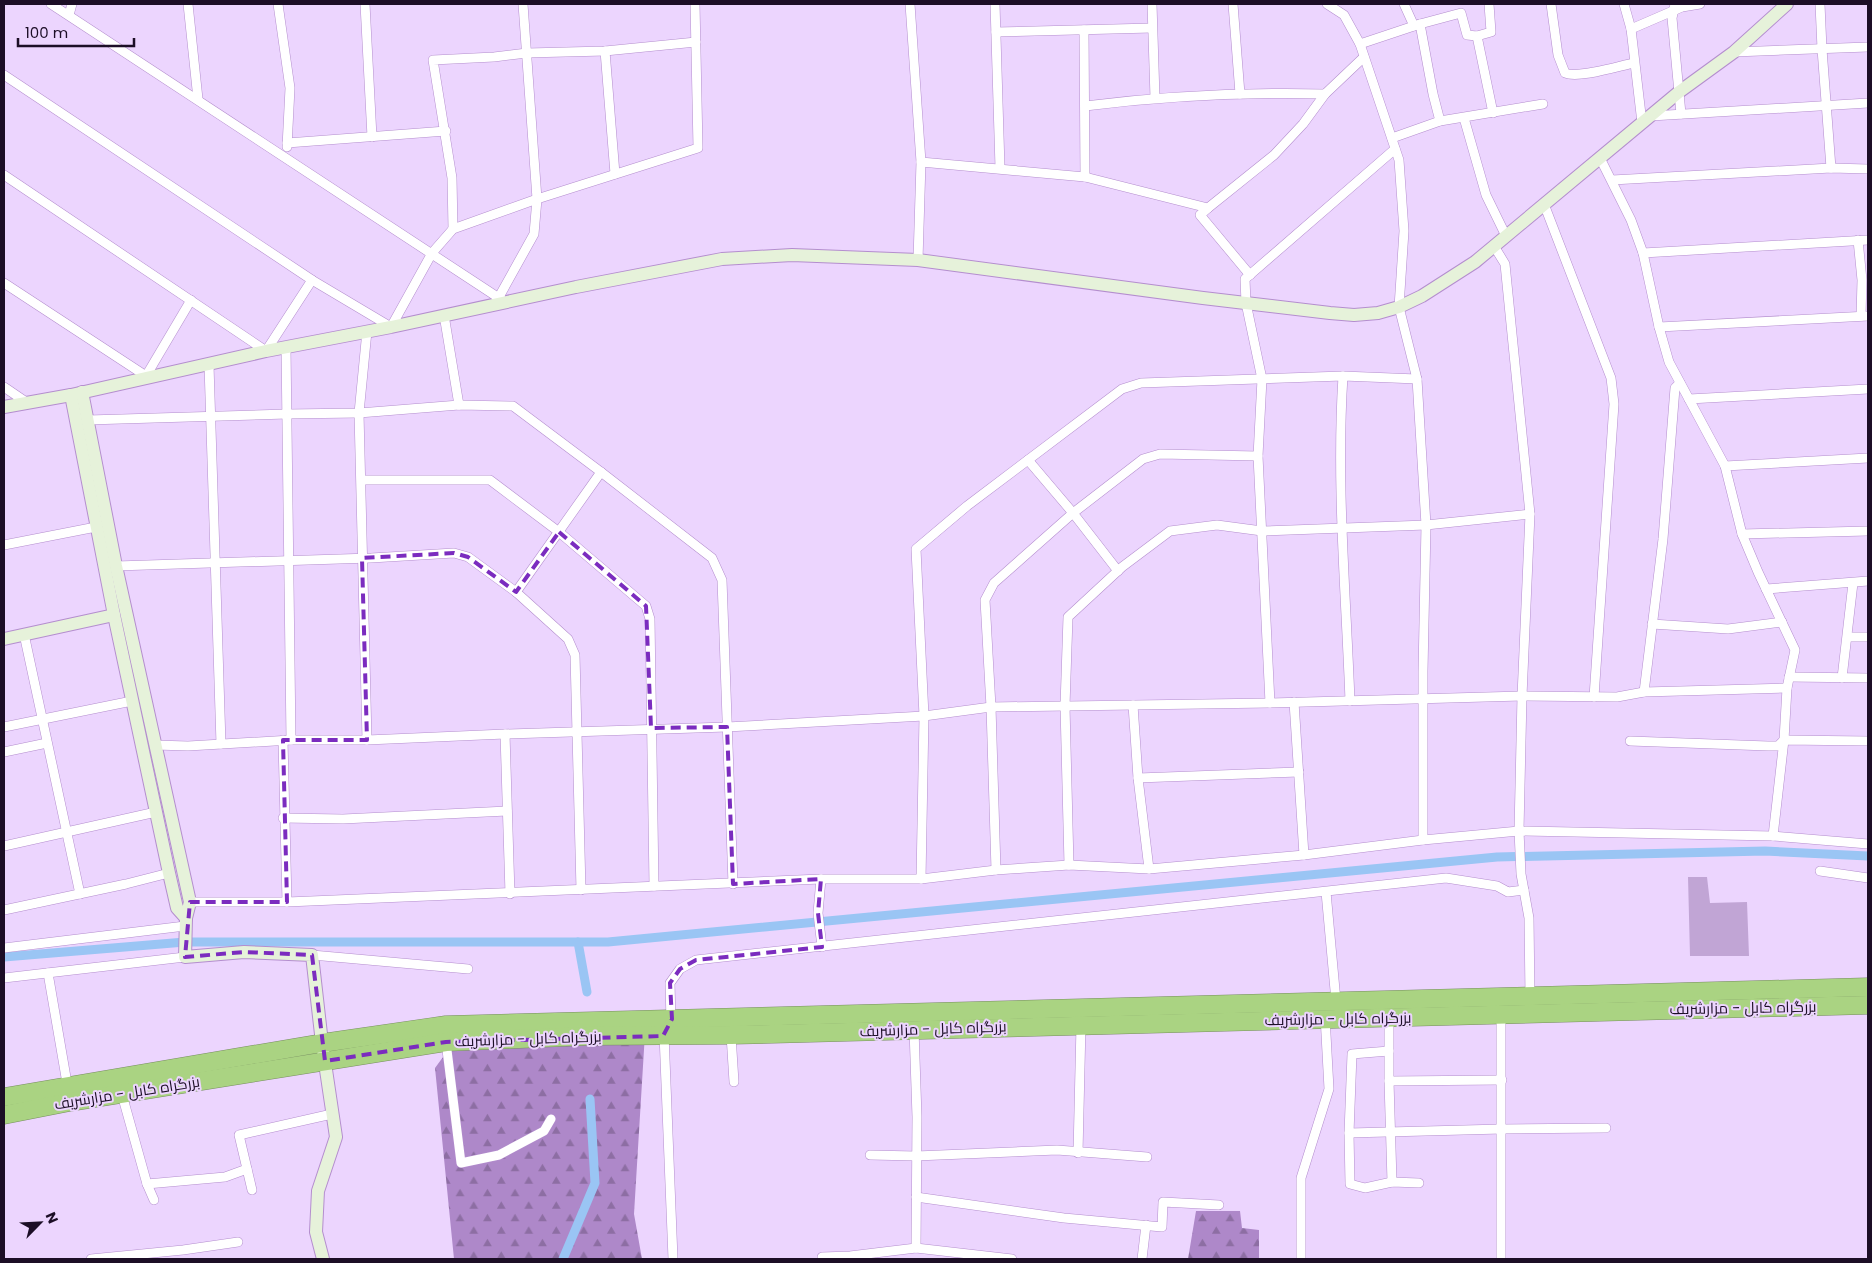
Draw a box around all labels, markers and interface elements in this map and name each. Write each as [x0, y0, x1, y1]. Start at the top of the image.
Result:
scale bar [18, 15, 134, 47]
text: 100 m [25, 22, 68, 43]
street label: بزرگراه کابل - مزارشریف [1669, 996, 1817, 1019]
street label: بزرگراه کابل - مزارشریف [1264, 1007, 1412, 1030]
street label: بزرگراه کابل - مزارشریف [859, 1015, 1007, 1042]
street label: بزرگراه کابل - مزارشریف [454, 1025, 602, 1052]
street label: بزرگراه کابل - مزارشریف [53, 1071, 201, 1114]
north arrow [15, 1198, 65, 1248]
text: N [41, 1209, 63, 1227]

